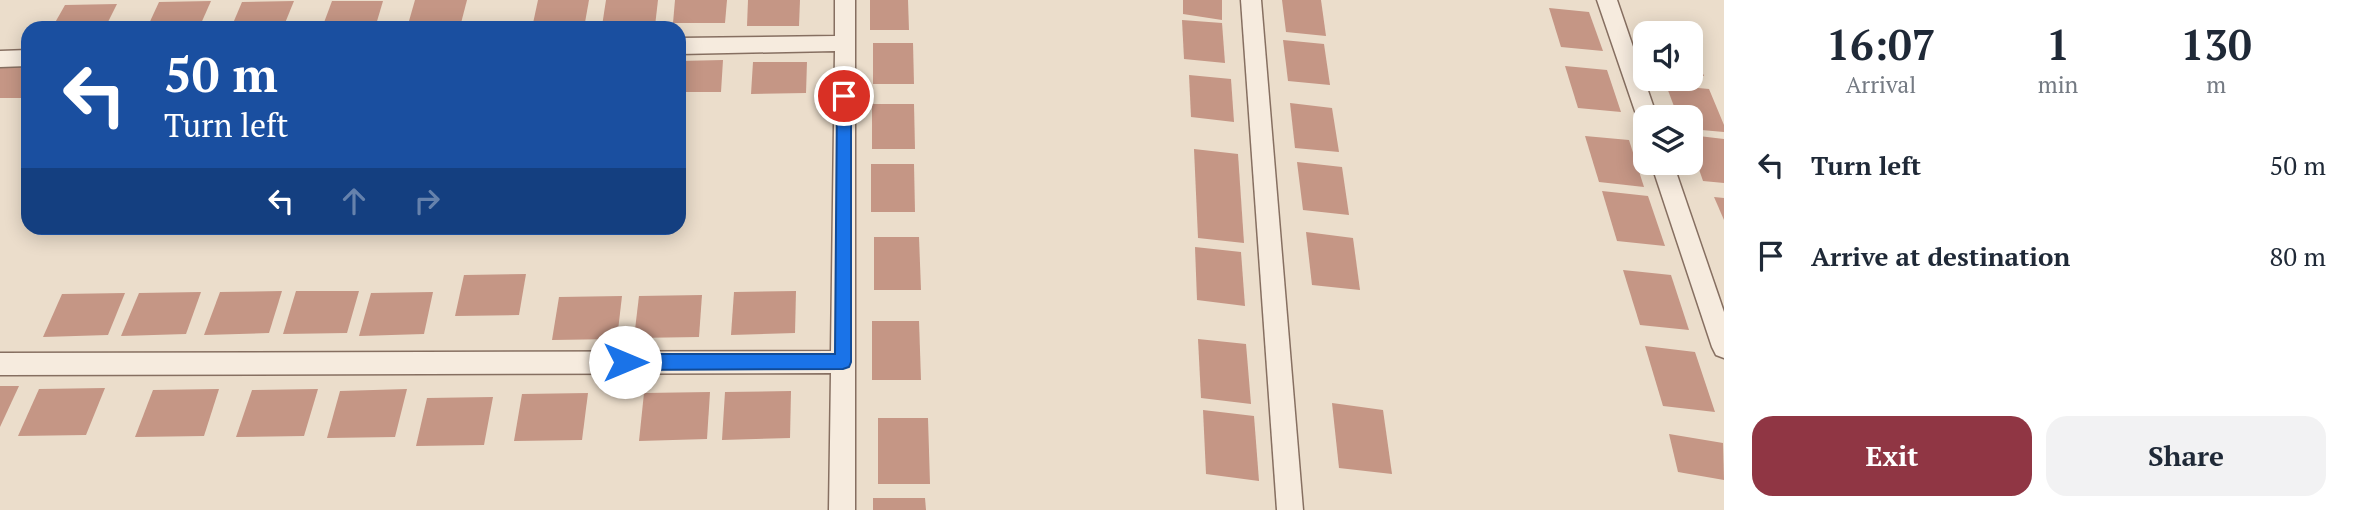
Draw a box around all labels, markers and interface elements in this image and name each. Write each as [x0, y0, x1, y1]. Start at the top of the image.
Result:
text: 16:07 [1826, 16, 1936, 72]
text: 1 [2046, 16, 2070, 72]
text: 130 [2181, 16, 2252, 72]
map controls [1633, 21, 1703, 175]
button: sound [1633, 21, 1703, 91]
text: 50 m [164, 41, 278, 106]
icon: left [49, 49, 140, 140]
pin [814, 66, 874, 126]
text: Arrival [1846, 69, 1916, 100]
text: min [2038, 69, 2078, 100]
text: m [2206, 69, 2226, 100]
icon: arrive [825, 77, 863, 115]
text: Turn left [164, 104, 288, 146]
button: layers [1633, 105, 1703, 175]
icon: left [1752, 146, 1790, 184]
text: Turn left [1811, 148, 1921, 182]
text: 50 m [2270, 148, 2326, 182]
icon: left [262, 182, 300, 220]
icon: ahead [335, 182, 373, 220]
icon: right [408, 182, 446, 220]
icon: arrive [1752, 237, 1790, 275]
text: Arrive at destination [1811, 239, 2070, 273]
text: 80 m [2270, 239, 2326, 273]
position arrow [588, 325, 662, 399]
button: Exit [1752, 416, 2032, 496]
button: Share [2046, 416, 2326, 496]

